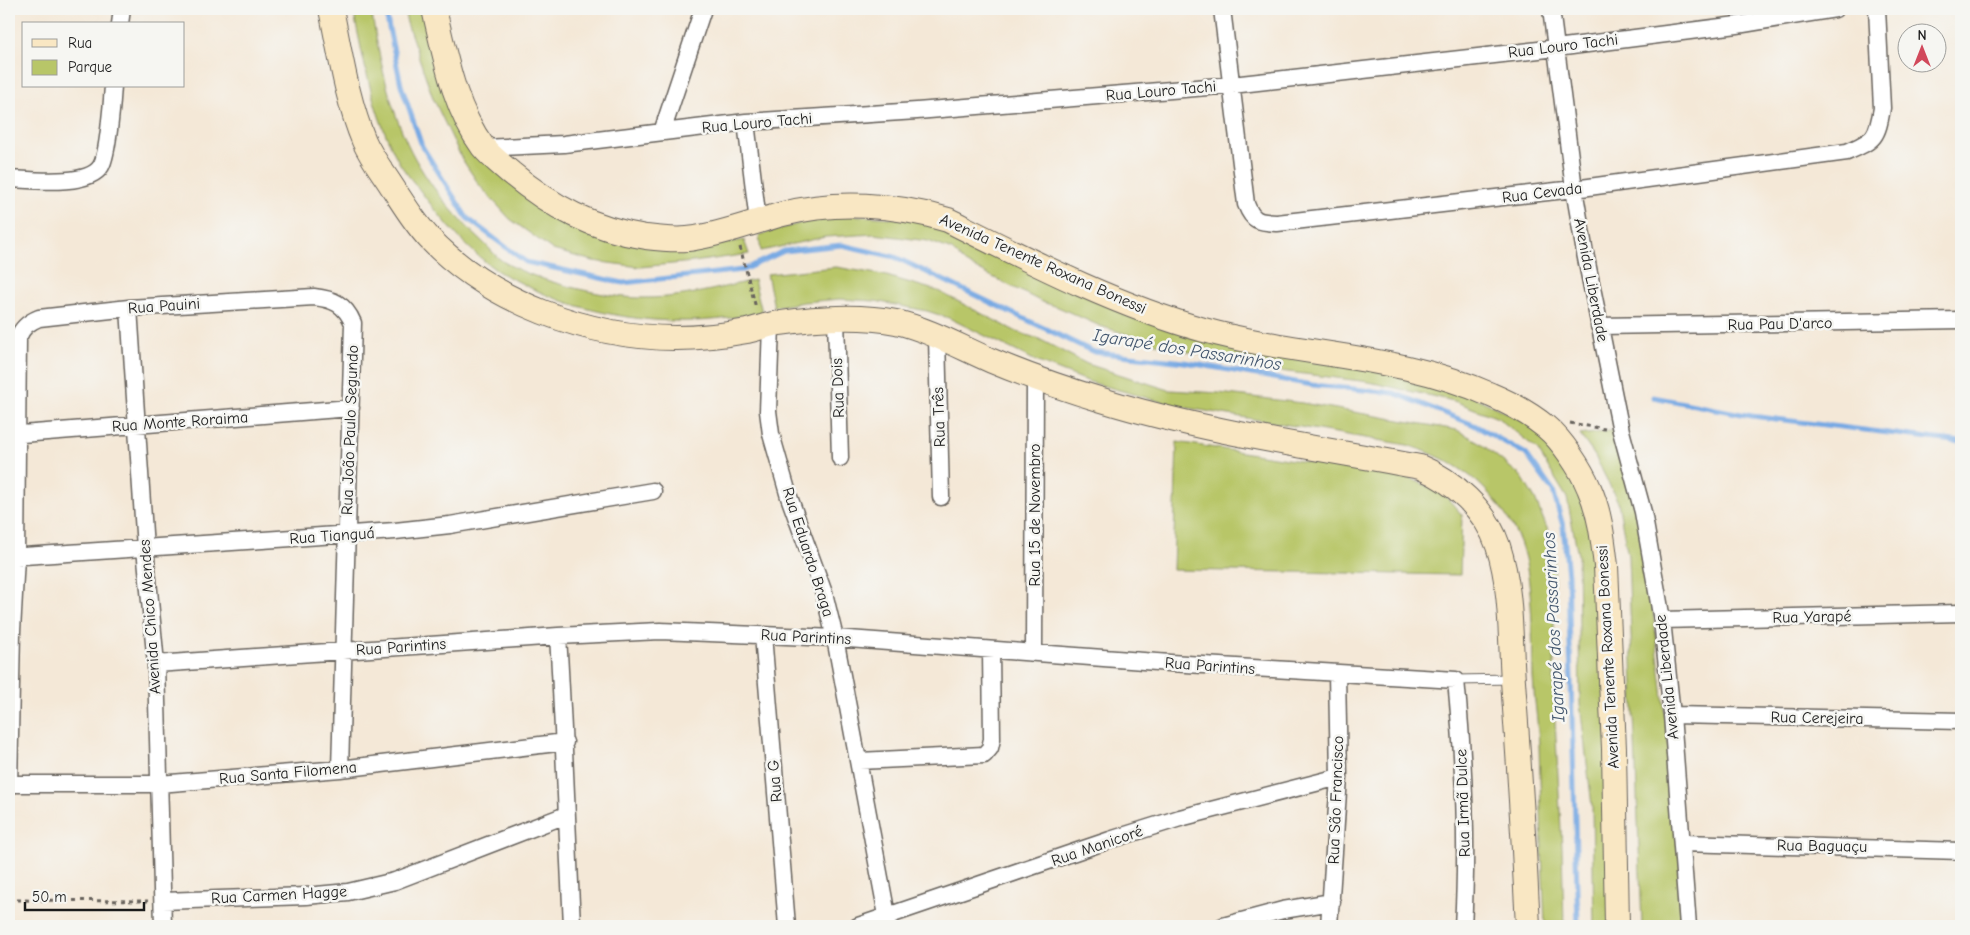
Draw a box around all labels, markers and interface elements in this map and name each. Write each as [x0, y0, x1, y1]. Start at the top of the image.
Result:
legend [22, 22, 185, 88]
north arrow [1898, 22, 1948, 72]
text: N [1917, 27, 1927, 44]
street label: Rua Louro Tachi [1507, 30, 1619, 62]
text: Rua [68, 34, 92, 52]
text: Parque [68, 58, 113, 76]
street label: Rua Louro Tachi [1105, 77, 1217, 105]
street label: Rua Louro Tachi [701, 109, 813, 137]
street label: Rua Cevada [1501, 179, 1583, 207]
street label: Avenida Tenente Roxana Bonessi [937, 210, 1149, 318]
street label: Avenida Liberdade [1570, 217, 1612, 343]
street label: Rua Pauini [127, 295, 201, 317]
street label: Rua Pau D'arco [1727, 314, 1833, 334]
water label: Igarapé dos Passarinhos [1090, 325, 1283, 375]
street label: Rua João Paulo Segundo [338, 344, 362, 516]
street label: Rua Dois [828, 357, 848, 418]
street label: Rua Três [929, 386, 949, 447]
street label: Rua Monte Roraima [111, 408, 249, 436]
street label: Rua 15 de Novembro [1026, 443, 1044, 587]
street label: Rua Eduardo Braga [779, 485, 837, 619]
street label: Rua Tianguá [289, 524, 375, 548]
water label: Igarapé dos Passarinhos [1539, 531, 1570, 723]
street label: Avenida Chico Mendes [136, 539, 164, 695]
street label: Avenida Tenente Roxana Bonessi [1593, 545, 1623, 769]
street label: Rua Yarapé [1772, 607, 1852, 627]
street label: Avenida Liberdade [1651, 614, 1683, 740]
street label: Rua Parintins [760, 626, 852, 648]
street label: Rua Parintins [355, 635, 447, 659]
street label: Rua Parintins [1164, 654, 1256, 678]
street label: Rua Cerejeira [1770, 708, 1864, 728]
street label: Rua São Francisco [1325, 735, 1347, 865]
street label: Rua Irmã Dulce [1452, 749, 1474, 857]
street label: Rua Santa Filomena [218, 758, 358, 788]
street label: Rua G [764, 759, 786, 803]
street label: Rua Manicoré [1049, 822, 1145, 870]
street label: Rua Baguaçu [1777, 836, 1867, 856]
scale bar [25, 880, 144, 912]
street label: Rua Carmen Hagge [211, 882, 347, 908]
text: 50 m [32, 888, 67, 906]

